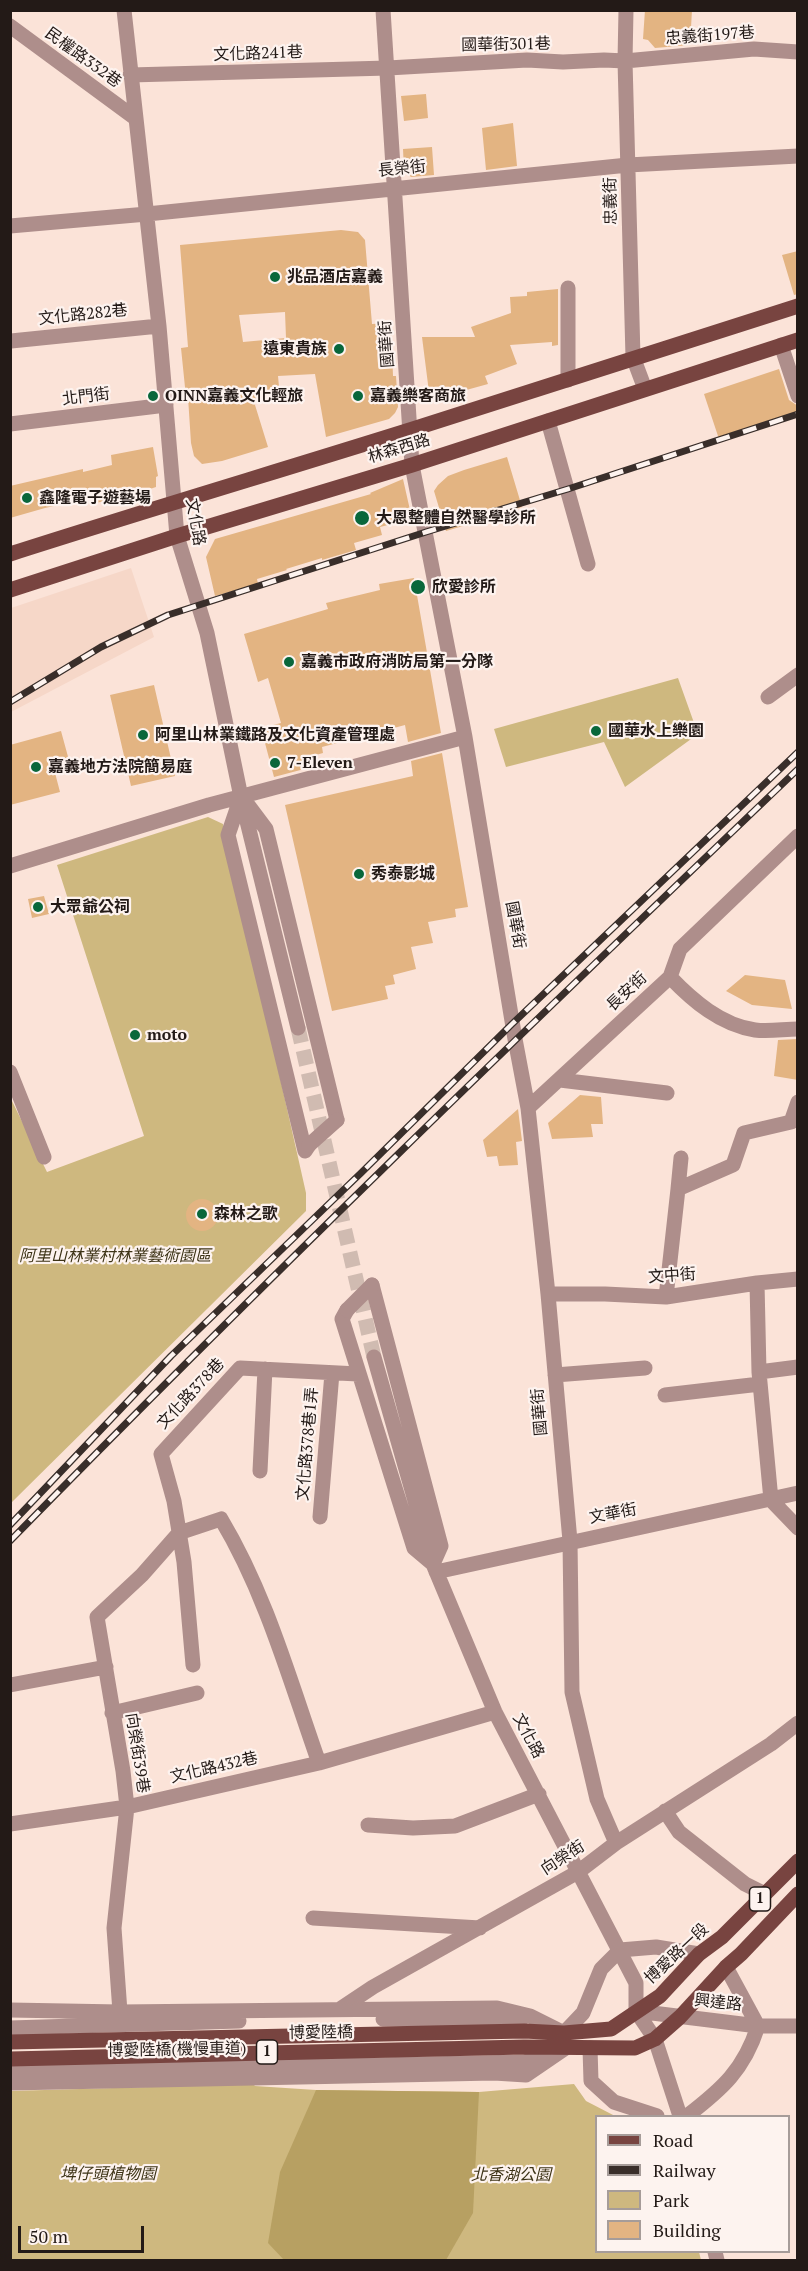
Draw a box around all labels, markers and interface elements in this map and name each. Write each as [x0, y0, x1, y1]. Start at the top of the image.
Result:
street label: 忠義街197巷 [665, 23, 755, 49]
street label: 民權路332巷 [41, 24, 125, 92]
street label: 國華街301巷 [461, 35, 551, 55]
street label: 文化路241巷 [213, 43, 303, 65]
street label: 長榮街 [377, 157, 427, 181]
street label: 忠義街 [601, 177, 621, 225]
place label: 兆品酒店嘉義 [287, 267, 383, 287]
marker: 兆品酒店嘉義 [268, 270, 282, 284]
street label: 文化路282巷 [37, 301, 129, 329]
street label: 國華街 [376, 319, 398, 369]
place label: 遠東貴族 [263, 339, 327, 359]
marker: 遠東貴族 [332, 342, 346, 356]
street label: 北門街 [61, 385, 111, 409]
place label: OINN嘉義文化輕旅 [165, 386, 303, 406]
place label: 嘉義樂客商旅 [370, 386, 466, 406]
marker: OINN嘉義文化輕旅 [146, 389, 160, 403]
marker: 嘉義樂客商旅 [351, 389, 365, 403]
street label: 林森西路 [366, 430, 432, 468]
place label: 鑫隆電子遊藝場 [39, 488, 151, 508]
marker: 鑫隆電子遊藝場 [20, 491, 34, 505]
street label: 文化路 [181, 497, 209, 547]
place label: 大恩整體自然醫學診所 [376, 508, 536, 528]
marker: 大恩整體自然醫學診所 [353, 509, 371, 527]
place label: 欣愛診所 [432, 577, 496, 597]
marker: 欣愛診所 [409, 578, 427, 596]
place label: 嘉義市政府消防局第一分隊 [301, 652, 493, 672]
marker: 嘉義市政府消防局第一分隊 [282, 655, 296, 669]
place label: 國華水上樂園 [608, 721, 704, 741]
marker: 國華水上樂園 [589, 724, 603, 738]
place label: 阿里山林業鐵路及文化資產管理處 [155, 725, 395, 745]
marker: 阿里山林業鐵路及文化資產管理處 [136, 728, 150, 742]
place label: 7-Eleven [287, 753, 353, 773]
marker: 7-Eleven [268, 756, 282, 770]
place label: 嘉義地方法院簡易庭 [48, 757, 192, 777]
marker: 嘉義地方法院簡易庭 [29, 760, 43, 774]
place label: 秀泰影城 [371, 864, 435, 884]
marker: 秀泰影城 [352, 867, 366, 881]
place label: 大眾爺公祠 [50, 897, 130, 917]
marker: 大眾爺公祠 [31, 900, 45, 914]
street label: 國華街 [501, 900, 529, 950]
street label: 長安街 [603, 969, 651, 1015]
place label: moto [147, 1025, 187, 1045]
marker: moto [128, 1028, 142, 1042]
place label: 森林之歌 [214, 1204, 278, 1224]
marker: 森林之歌 [195, 1207, 209, 1221]
park label: 阿里山林業村林業藝術園區 [19, 1246, 211, 1266]
street label: 文中街 [647, 1265, 697, 1287]
street label: 文化路378巷 [153, 1355, 229, 1433]
street label: 文化路378巷1弄 [293, 1386, 323, 1502]
street label: 國華街 [528, 1387, 552, 1437]
street label: 文華街 [588, 1500, 638, 1528]
street label: 文化路 [508, 1710, 548, 1762]
street label: 向榮街39巷 [121, 1711, 153, 1795]
street label: 文化路432巷 [168, 1749, 260, 1787]
street label: 向榮街 [538, 1837, 588, 1879]
road number: 1 [750, 1887, 771, 1911]
street label: 博愛路一段 [641, 1920, 713, 1988]
street label: 興達路 [693, 1991, 743, 2015]
street label: 博愛陸橋 [289, 2023, 353, 2043]
street label: 博愛陸橋(機慢車道) [107, 2039, 247, 2061]
road number: 1 [256, 2040, 278, 2064]
legend [595, 2115, 790, 2253]
text: Road [653, 2128, 693, 2152]
text: Railway [653, 2158, 716, 2182]
park label: 埤仔頭植物園 [60, 2164, 156, 2184]
park label: 北香湖公園 [471, 2165, 551, 2185]
text: Park [653, 2188, 689, 2212]
scale bar [21, 2214, 147, 2252]
text: Building [653, 2218, 721, 2242]
text: 50 m [29, 2224, 68, 2248]

